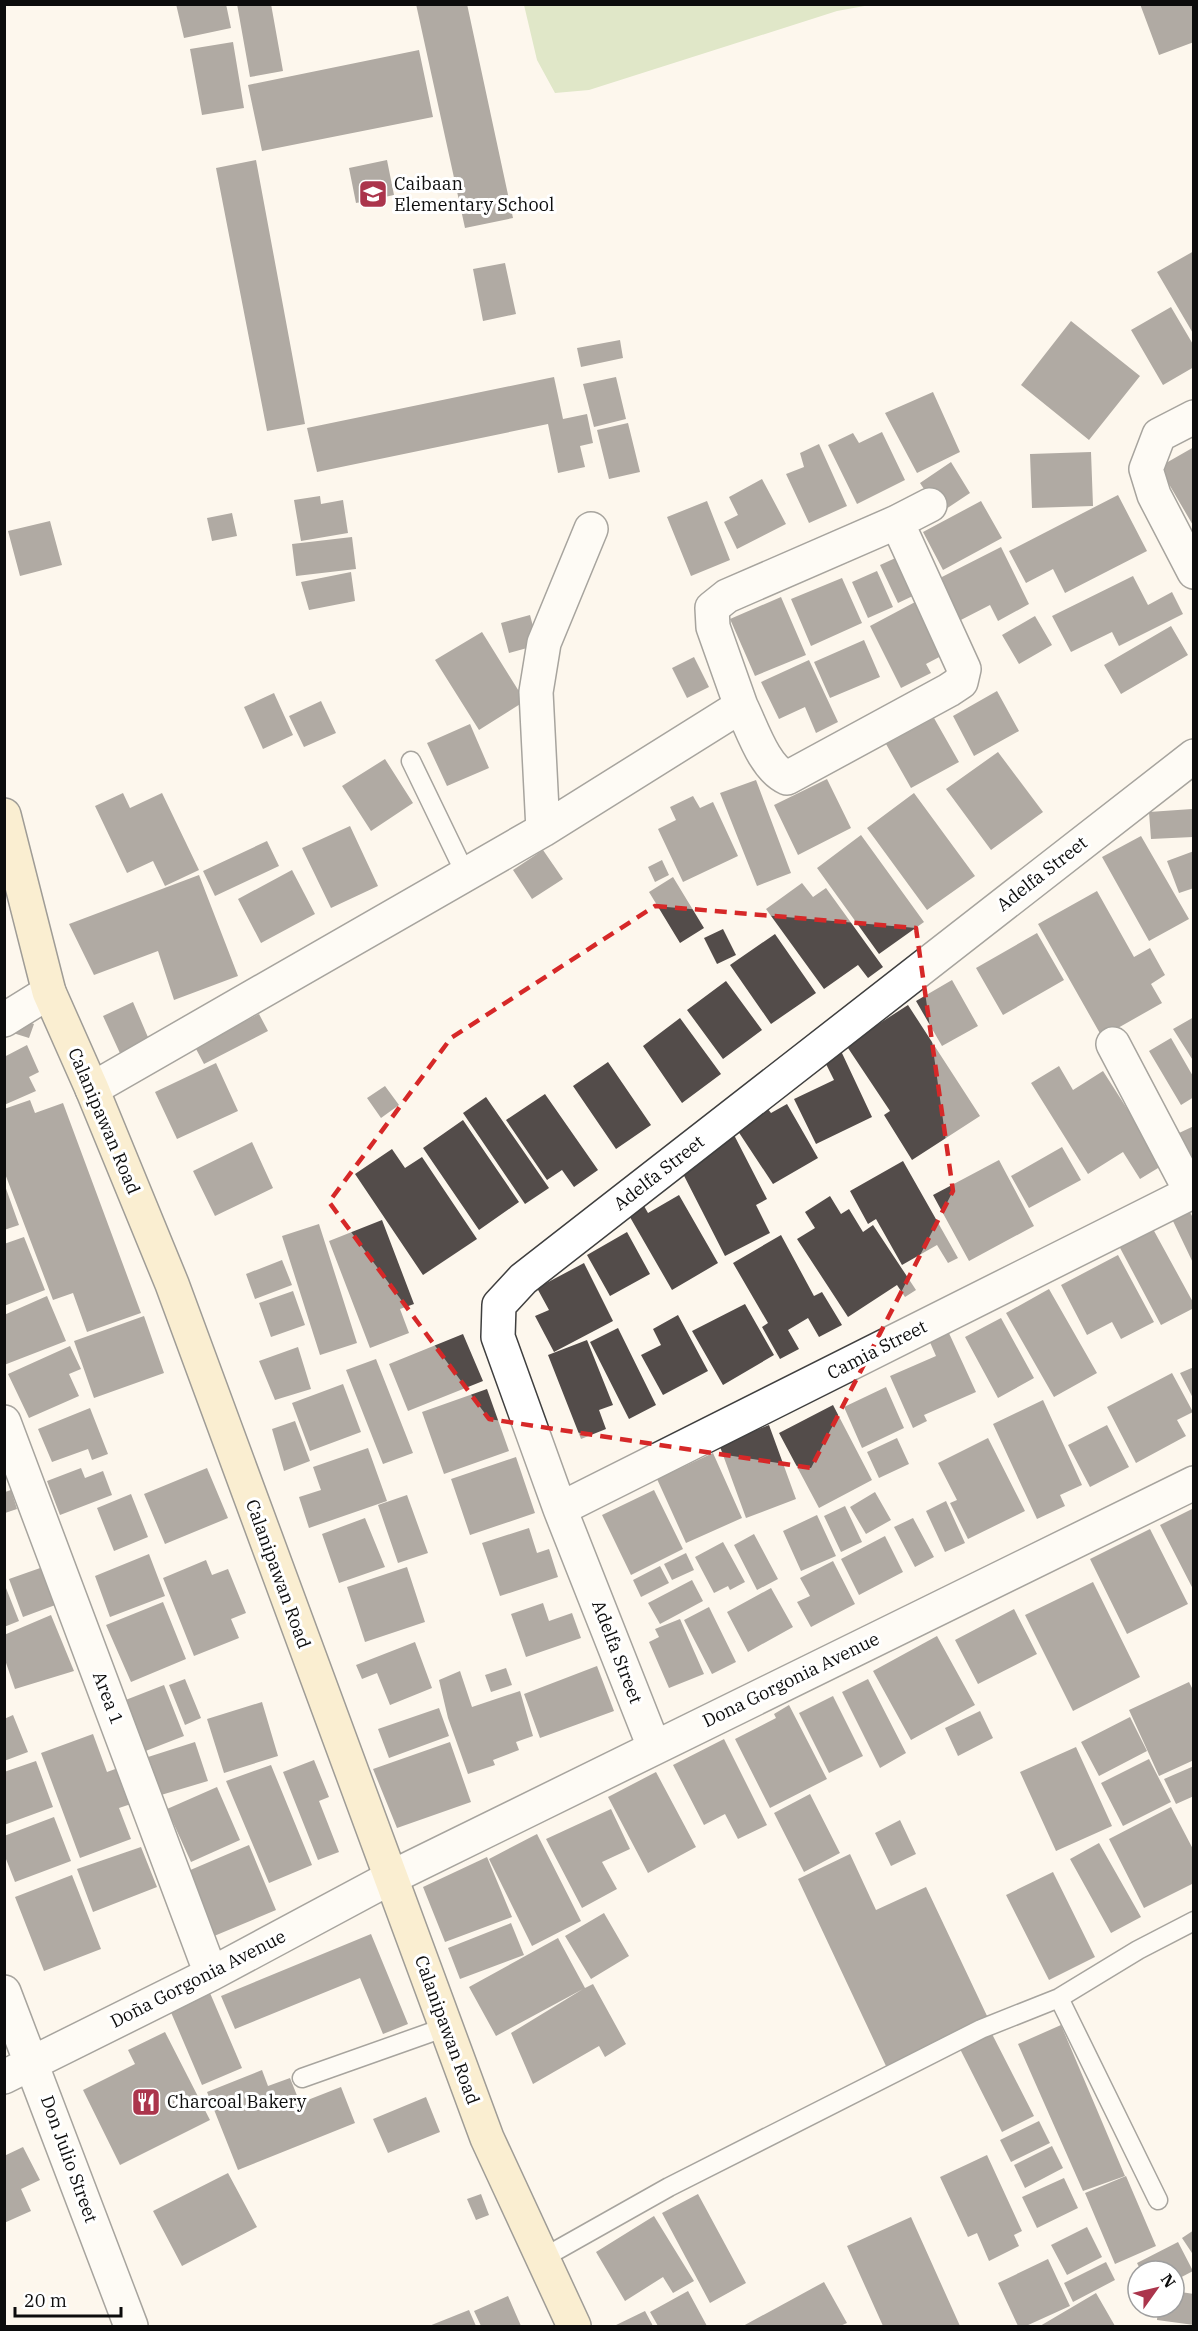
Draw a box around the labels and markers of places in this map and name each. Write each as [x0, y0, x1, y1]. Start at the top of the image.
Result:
place label: Caibaan Elementary School [394, 172, 554, 216]
school or university icon: Caibaan Elementary School [357, 178, 389, 210]
restaurant icon: Charcoal Bakery [130, 2086, 162, 2118]
place label: Charcoal Bakery [167, 2090, 307, 2113]

